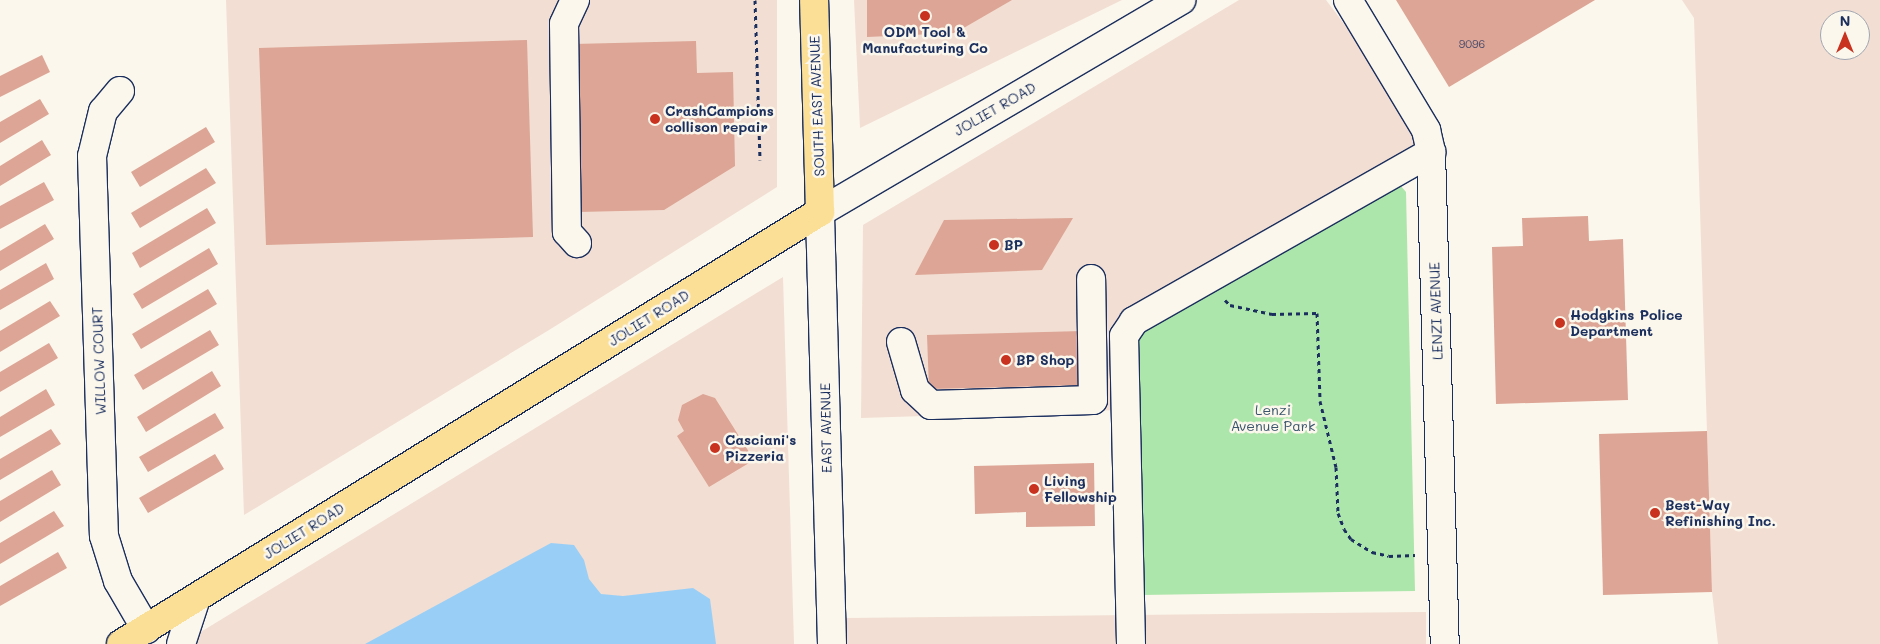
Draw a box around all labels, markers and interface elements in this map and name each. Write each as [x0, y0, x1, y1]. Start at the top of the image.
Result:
marker: ODM Tool & Manufacturing Co [919, 10, 931, 22]
north arrow [1820, 10, 1870, 60]
text: N [1840, 11, 1850, 30]
place label: ODM Tool & Manufacturing Co [862, 24, 988, 56]
street label: SOUTH EAST AVENUE [806, 35, 828, 177]
house number: 9096 [1459, 37, 1485, 51]
street label: JOLIET ROAD [951, 79, 1039, 139]
place label: CrashCampions collison repair [665, 103, 774, 136]
marker: CrashCampions collison repair [649, 113, 661, 125]
place label: BP [1004, 237, 1023, 253]
marker: BP [988, 239, 1000, 251]
street label: LENZI AVENUE [1426, 262, 1446, 360]
street label: JOLIET ROAD [606, 287, 692, 349]
street label: WILLOW COURT [89, 307, 109, 415]
place label: Hodgkins Police Department [1570, 307, 1683, 340]
marker: Hodgkins Police Department [1554, 317, 1566, 329]
place label: BP Shop [1016, 352, 1074, 368]
marker: BP Shop [1000, 354, 1012, 366]
street label: EAST AVENUE [817, 383, 835, 473]
park label: Lenzi Avenue Park [1231, 402, 1315, 434]
place label: Casciani's Pizzeria [725, 432, 796, 464]
marker: Casciani's Pizzeria [709, 442, 721, 454]
place label: Living Fellowship [1044, 473, 1117, 506]
marker: Living Fellowship [1028, 483, 1040, 495]
place label: Best-Way Refinishing Inc. [1665, 497, 1776, 530]
street label: JOLIET ROAD [261, 500, 347, 562]
marker: Best-Way Refinishing Inc. [1649, 507, 1661, 519]

